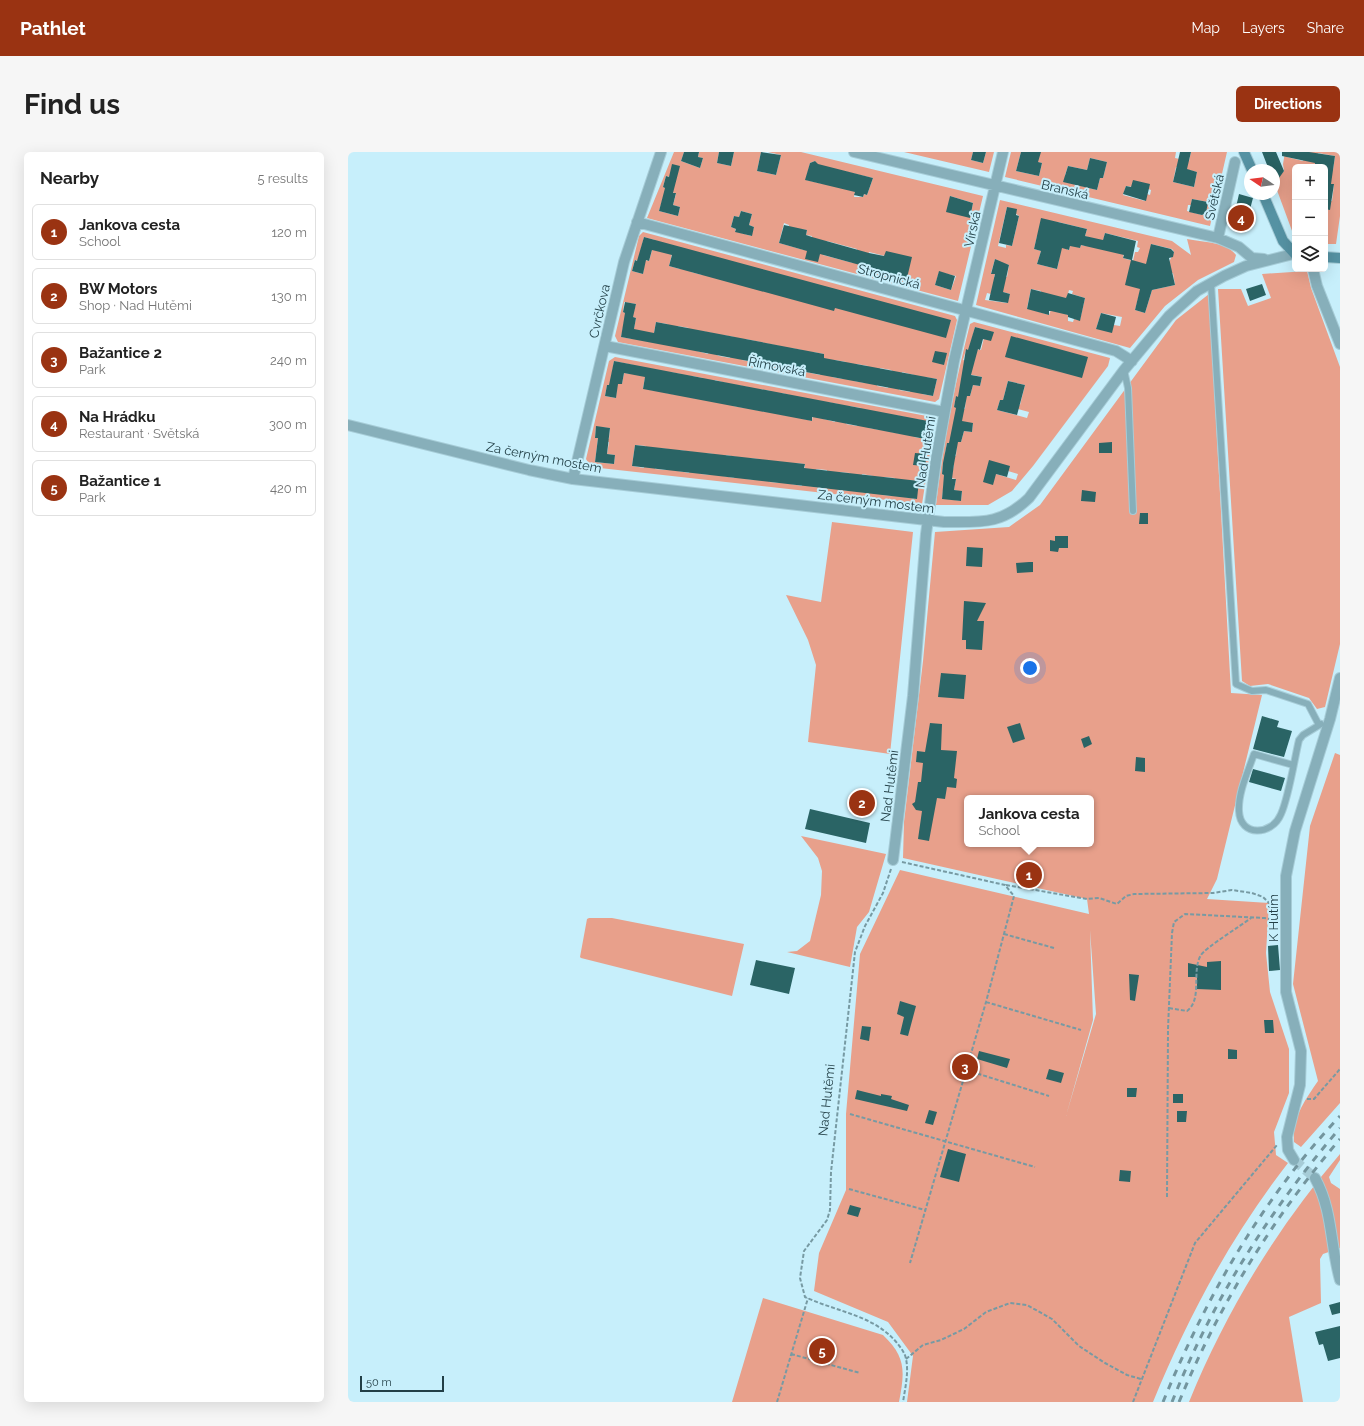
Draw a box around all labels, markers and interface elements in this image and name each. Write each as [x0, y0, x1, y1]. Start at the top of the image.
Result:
text: Pathlet [20, 17, 86, 39]
text: Map [1192, 20, 1220, 36]
text: Layers [1242, 20, 1285, 36]
text: Share [1307, 20, 1344, 36]
button: Directions [1236, 86, 1340, 122]
text: Find us [24, 88, 120, 121]
north arrow [1244, 164, 1280, 200]
map controls [1292, 164, 1328, 272]
button: + [1292, 164, 1328, 200]
text: Nearby [40, 168, 99, 188]
text: 5 results [257, 171, 308, 186]
street label: Světská [1202, 173, 1227, 221]
street label: Branská [1040, 177, 1090, 202]
button: − [1292, 200, 1328, 236]
pin: 4 [1228, 203, 1254, 233]
street label: Vírská [961, 210, 984, 248]
text: Jankova cesta [79, 216, 180, 234]
text: 1 [51, 225, 57, 240]
text: 120 m [271, 225, 307, 240]
text: School [79, 234, 121, 249]
button: layers [1292, 236, 1328, 272]
street label: Stropnická [856, 261, 922, 292]
text: BW Motors [79, 280, 158, 298]
street label: Cvrčkova [586, 283, 613, 340]
text: 2 [50, 289, 58, 304]
text: 130 m [271, 289, 307, 304]
text: Shop · Nad Hutěmi [79, 298, 192, 313]
text: Bažantice 2 [79, 344, 162, 362]
text: 3 [50, 353, 58, 368]
text: 240 m [270, 353, 307, 368]
street label: Římovská [747, 354, 807, 379]
text: Park [79, 362, 106, 377]
text: Na Hrádku [79, 408, 155, 426]
street label: Nad Hutěmi [912, 415, 939, 489]
text: 4 [50, 417, 58, 432]
text: 300 m [269, 417, 307, 432]
text: Restaurant · Světská [79, 426, 199, 441]
street label: Za černým mostem [485, 439, 603, 476]
text: Bažantice 1 [79, 472, 161, 490]
text: 5 [50, 481, 58, 496]
text: 420 m [270, 481, 307, 496]
street label: Za černým mostem [817, 487, 935, 516]
text: Park [79, 490, 106, 505]
your location [1020, 658, 1040, 678]
street label: Nad Hutěmi [878, 749, 901, 823]
pin: 2 [849, 788, 875, 818]
popup [964, 795, 1094, 847]
text: Jankova cesta [978, 805, 1080, 823]
text: School [978, 823, 1020, 838]
pin: 1 [1016, 860, 1042, 890]
street label: K Hutím [1266, 894, 1281, 942]
pin: 3 [952, 1052, 978, 1082]
street label: Nad Hutěmi [815, 1063, 838, 1137]
pin: 5 [809, 1336, 835, 1366]
scale bar [360, 1374, 444, 1393]
text: 50 m [366, 1376, 392, 1389]

